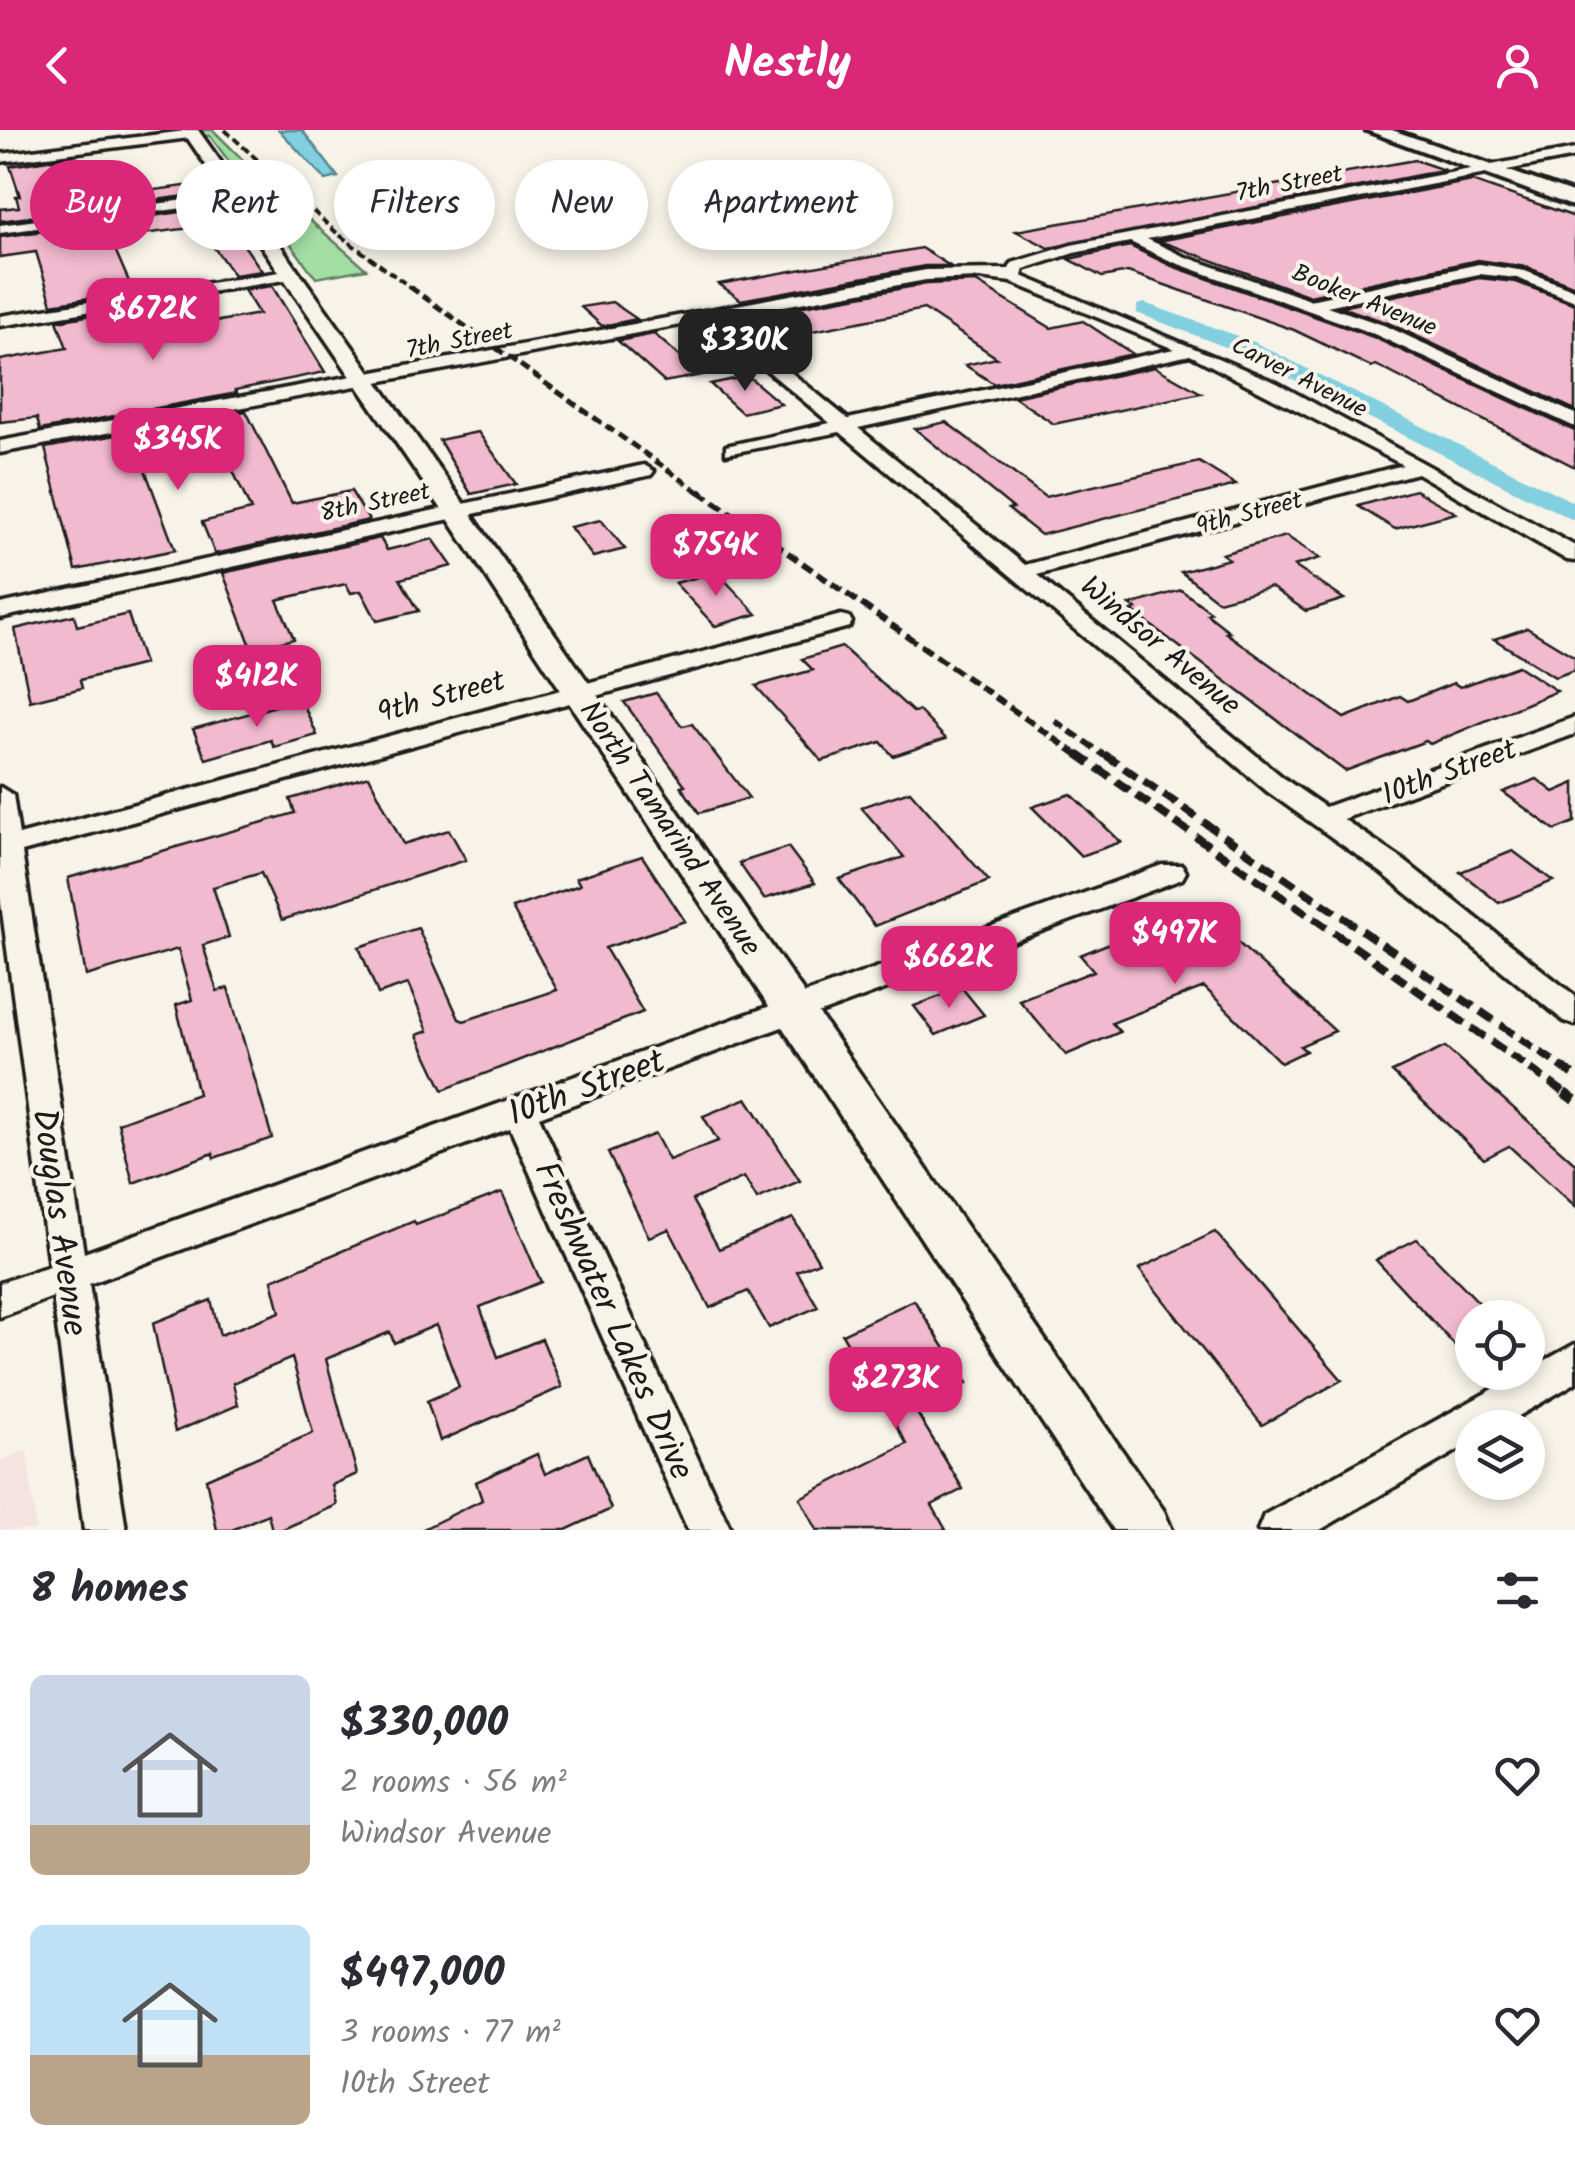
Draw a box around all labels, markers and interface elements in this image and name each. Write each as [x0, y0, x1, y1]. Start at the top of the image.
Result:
text: Nestly [724, 29, 851, 101]
icon: back [30, 38, 85, 93]
icon: person [1490, 38, 1545, 93]
street label: 7th Street [1233, 154, 1347, 214]
chip: Buy [30, 160, 156, 250]
chip: Rent [176, 160, 314, 250]
chip: Filters [334, 160, 495, 250]
chip: New [515, 160, 648, 250]
chip: Apartment [668, 160, 893, 250]
street label: Booker Avenue [1286, 254, 1443, 348]
pin: $672K [83, 278, 223, 363]
text: $672K [108, 285, 198, 336]
pin: $330K [675, 309, 815, 394]
street label: 7th Street [403, 311, 517, 371]
text: $330K [700, 316, 790, 367]
street label: Carver Avenue [1224, 326, 1374, 429]
pin: $345K [108, 408, 248, 493]
text: $345K [133, 415, 223, 466]
street label: 8th Street [317, 472, 434, 534]
street label: 9th Street [1192, 480, 1308, 547]
pin: $754K [646, 514, 786, 599]
text: $754K [673, 521, 759, 572]
street label: Windsor Avenue [1068, 564, 1251, 729]
pin: $412K [187, 645, 327, 730]
text: $412K [215, 652, 299, 703]
street label: 9th Street [372, 658, 511, 738]
street label: North Tamarind Avenue [566, 691, 773, 967]
street label: 10th Street [1376, 726, 1524, 819]
pin: $497K [1105, 902, 1245, 987]
text: $497K [1132, 909, 1218, 960]
pin: $662K [879, 926, 1019, 1011]
text: $662K [903, 933, 995, 984]
street label: 10th Street [501, 1034, 674, 1143]
street label: Douglas Avenue [14, 1105, 102, 1340]
street label: Freshwater Lakes Drive [517, 1153, 708, 1490]
map controls [1455, 1300, 1545, 1500]
button: locate [1455, 1300, 1545, 1390]
pin: $273K [826, 1347, 966, 1432]
text: $273K [851, 1354, 941, 1405]
button: layers [1455, 1410, 1545, 1500]
text: 8 homes [30, 1557, 188, 1624]
icon: filters [1490, 1563, 1545, 1618]
text: $330,000 [340, 1691, 508, 1758]
icon: home [110, 1715, 230, 1835]
icon: heart [1490, 1748, 1545, 1803]
text: 2 rooms · 56 m² [340, 1758, 567, 1809]
text: Windsor Avenue [340, 1809, 551, 1860]
text: $497,000 [340, 1941, 504, 2008]
icon: home [110, 1965, 230, 2085]
icon: heart [1490, 1998, 1545, 2053]
text: 3 rooms · 77 m² [340, 2008, 561, 2059]
text: 10th Street [340, 2059, 490, 2110]

